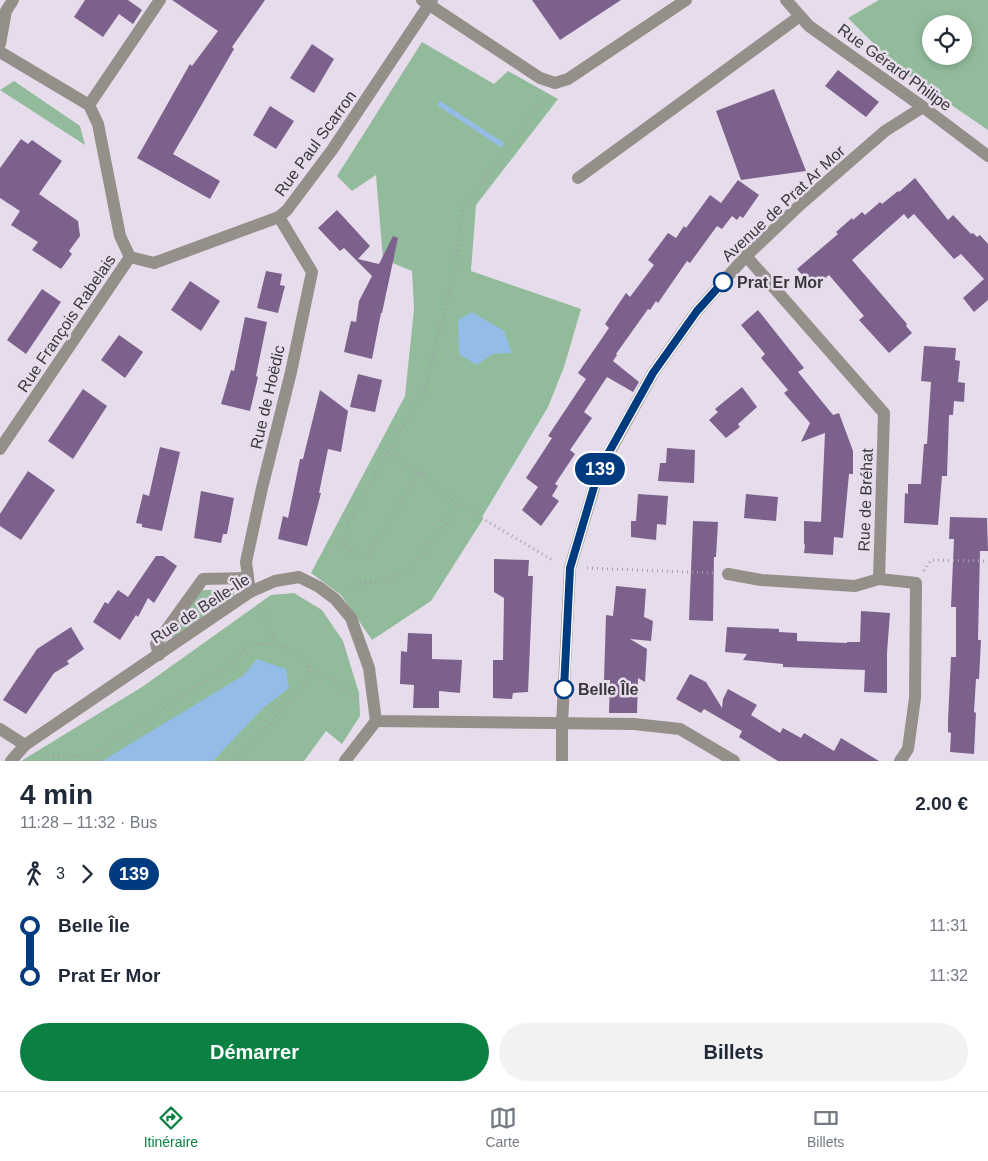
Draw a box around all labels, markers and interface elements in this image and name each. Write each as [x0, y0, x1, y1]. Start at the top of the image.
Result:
map controls [922, 15, 972, 65]
button: locate [922, 15, 972, 65]
street label: Rue Gérard Philipe [835, 21, 955, 114]
street label: Rue Paul Scarron [271, 87, 359, 199]
street label: Avenue de Prat Ar Mor [718, 142, 849, 265]
street label: Rue François Rabelais [14, 251, 119, 395]
marker: Prat Er Mor [713, 272, 733, 292]
place label: Prat Er Mor [737, 274, 823, 291]
street label: Rue de Hoëdic [247, 344, 288, 451]
street label: Rue de Bréhat [855, 448, 876, 552]
line badge: 139 [571, 453, 629, 485]
text: 139 [585, 459, 615, 479]
street label: Rue de Belle-Île [147, 569, 253, 647]
marker: Belle Île [554, 679, 574, 699]
place label: Belle Île [578, 680, 639, 698]
text: 4 min [20, 779, 93, 810]
text: 2.00 € [915, 793, 968, 814]
text: 11:28 – 11:32 · Bus [20, 814, 157, 831]
icon: walk [20, 860, 48, 888]
icon: forward [73, 860, 101, 888]
text: 139 [119, 864, 149, 884]
text: 3 [56, 865, 65, 882]
text: Belle Île [58, 915, 130, 936]
text: 11:31 [929, 917, 968, 934]
text: Prat Er Mor [58, 965, 160, 986]
text: 11:32 [929, 967, 968, 984]
button: Démarrer [20, 1023, 489, 1081]
button: Billets [499, 1023, 968, 1081]
tab: Itinéraire [144, 1104, 198, 1150]
tab: Carte [485, 1104, 520, 1150]
tab: Billets [807, 1104, 844, 1150]

